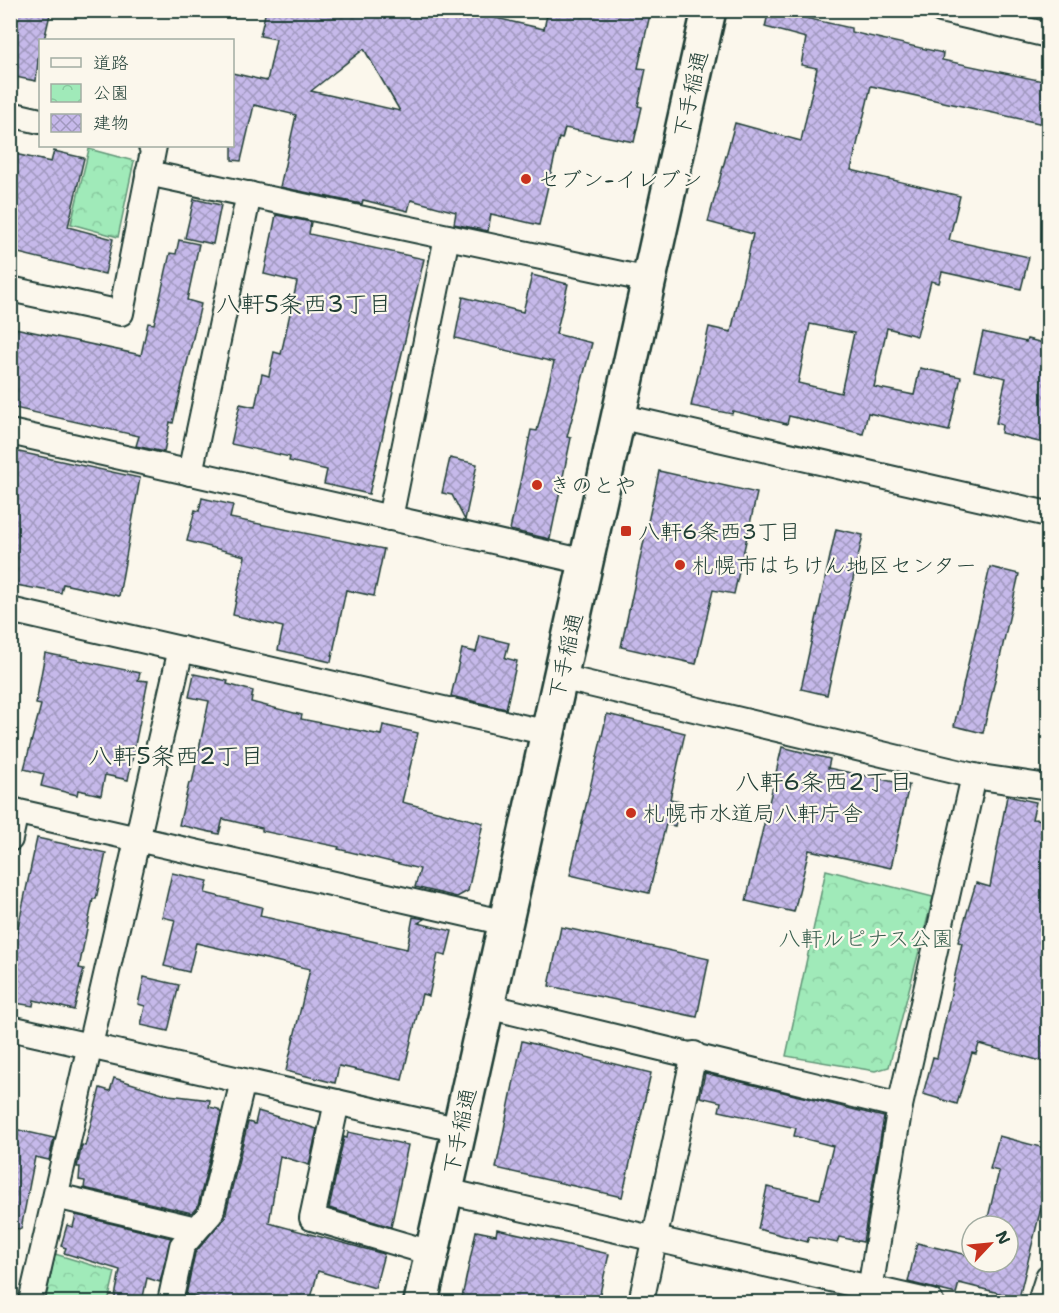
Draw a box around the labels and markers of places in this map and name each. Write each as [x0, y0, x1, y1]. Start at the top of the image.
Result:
place label: セブン-イレブン [538, 165, 703, 194]
marker: セブン-イレブン [519, 172, 533, 186]
place label: きのとや [549, 471, 637, 500]
marker: きのとや [530, 478, 544, 492]
place label: 八軒6条西3丁目 [638, 517, 801, 546]
marker: 八軒6条西3丁目 [619, 524, 633, 538]
place label: 札幌市はちけん地区センター [692, 551, 977, 580]
marker: 札幌市はちけん地区センター [673, 558, 687, 572]
place label: 札幌市水道局八軒庁舎 [643, 799, 863, 828]
marker: 札幌市水道局八軒庁舎 [624, 806, 638, 820]

